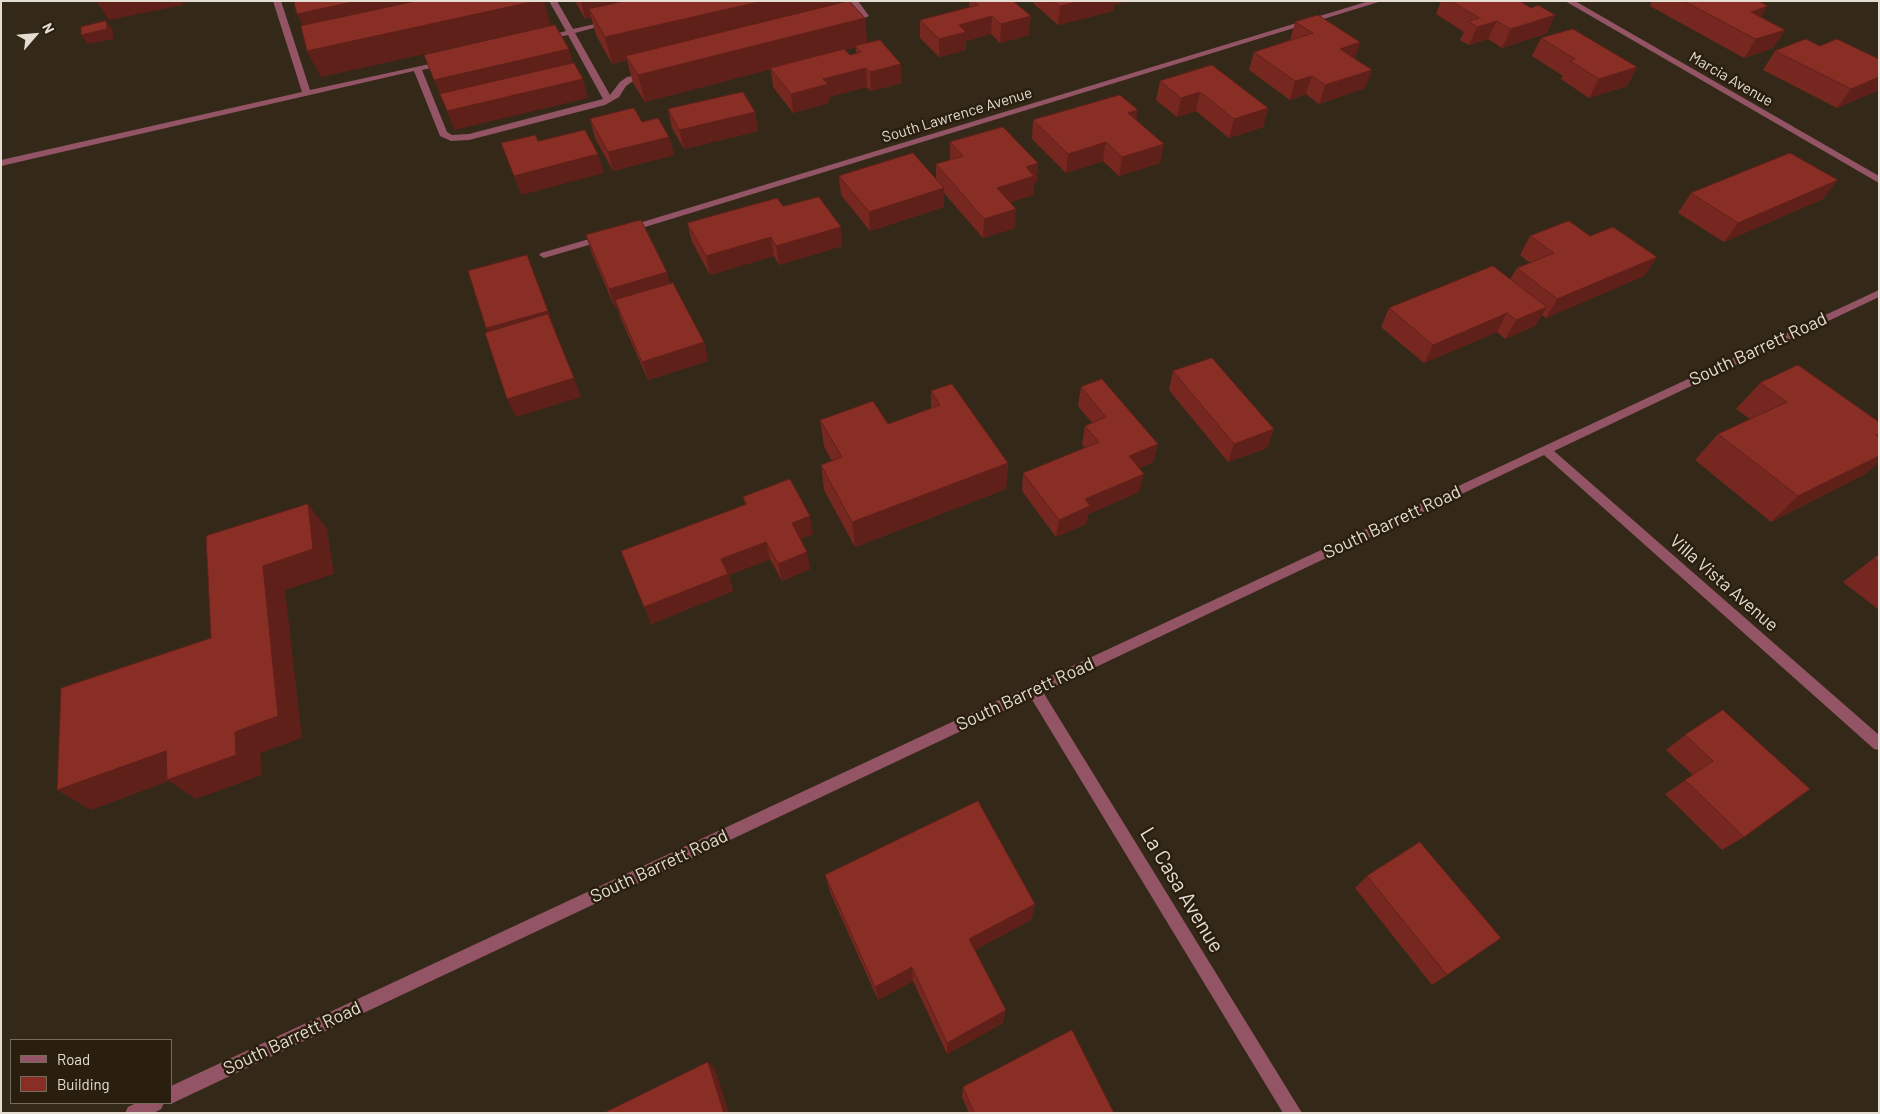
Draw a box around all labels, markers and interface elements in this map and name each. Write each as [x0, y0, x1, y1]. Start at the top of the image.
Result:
north arrow [10, 10, 60, 60]
text: N [39, 20, 58, 36]
street label: Marcia Avenue [1686, 48, 1776, 110]
street label: South Lawrence Avenue [880, 84, 1034, 146]
street label: South Barrett Road [1686, 308, 1830, 390]
street label: South Barrett Road [1320, 481, 1464, 563]
street label: Villa Vista Avenue [1665, 530, 1783, 636]
street label: South Barrett Road [953, 653, 1097, 735]
street label: La Casa Avenue [1135, 823, 1229, 957]
street label: South Barrett Road [587, 825, 731, 907]
street label: South Barrett Road [220, 997, 364, 1079]
legend [10, 1039, 172, 1104]
text: Road [57, 1050, 90, 1068]
text: Building [57, 1075, 110, 1093]

